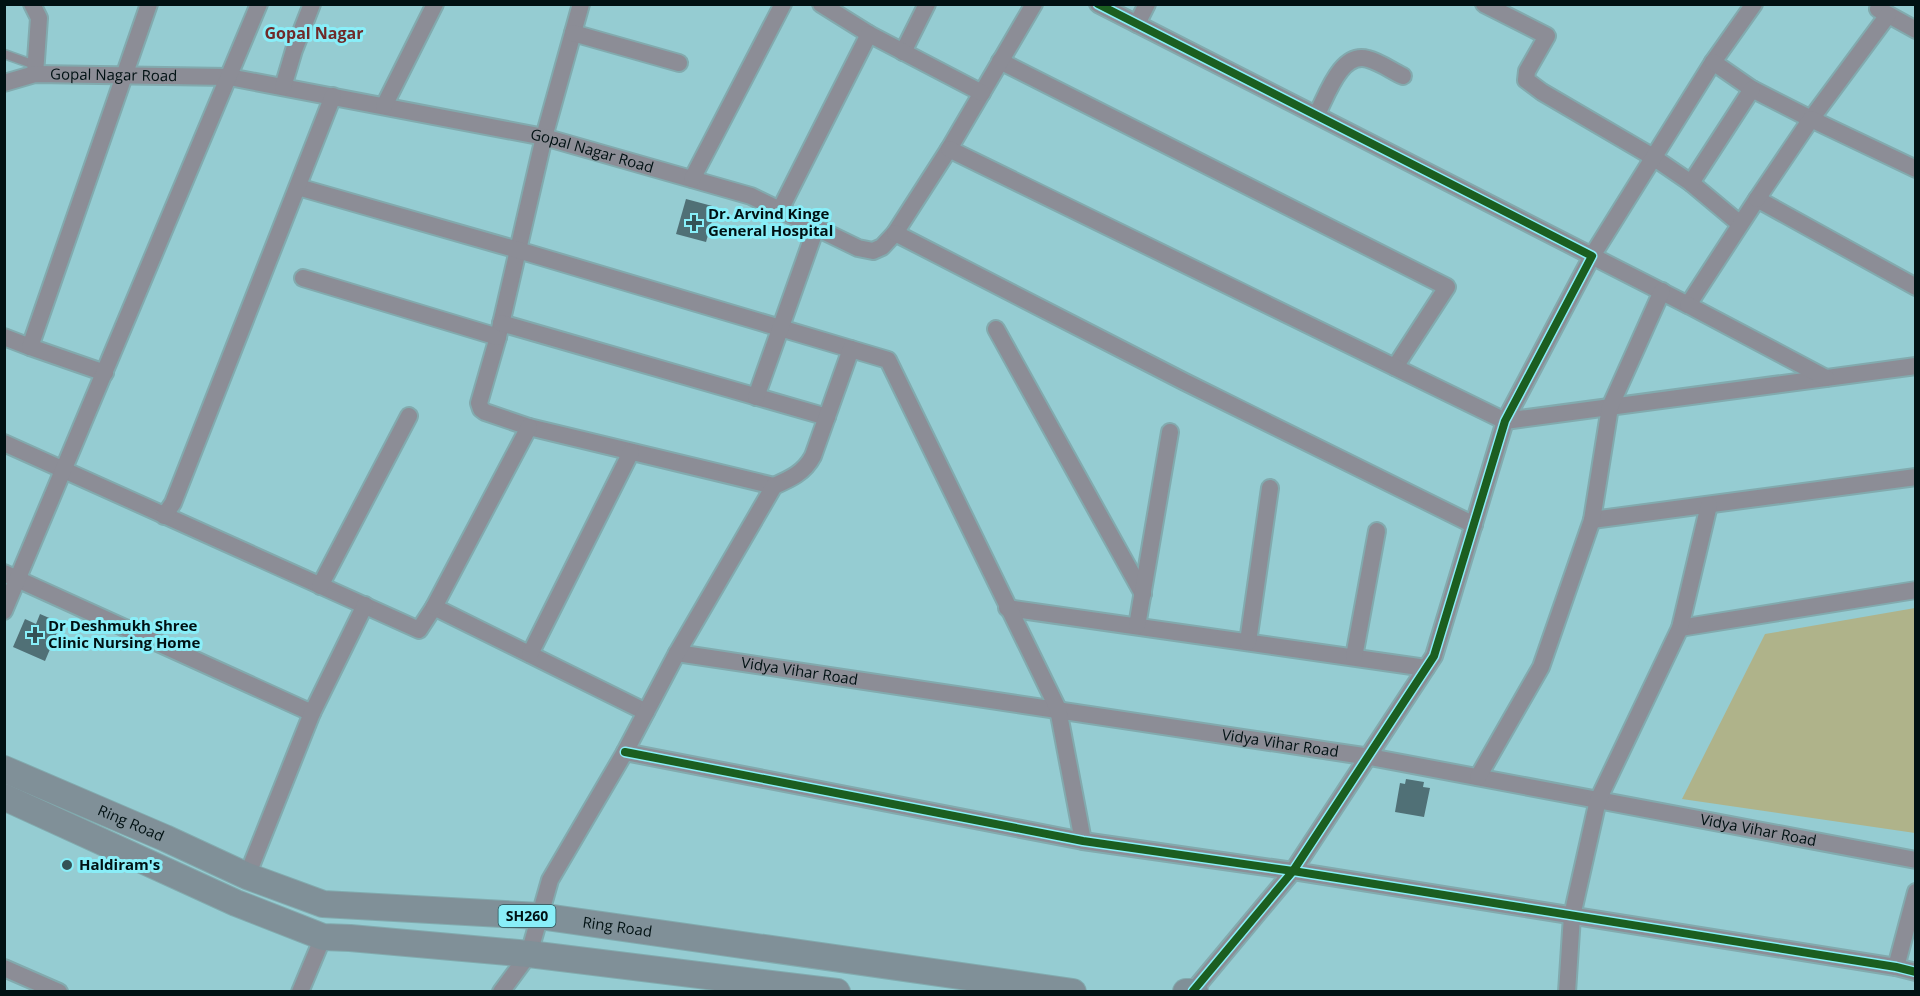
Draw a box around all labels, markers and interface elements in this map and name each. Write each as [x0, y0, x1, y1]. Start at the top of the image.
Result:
district label: Gopal Nagar [265, 22, 363, 44]
street label: Gopal Nagar Road [50, 63, 177, 85]
street label: Gopal Nagar Road [529, 124, 656, 177]
place label: Dr. Arvind Kinge General Hospital [708, 203, 833, 240]
marker: Dr. Arvind Kinge General Hospital [685, 214, 703, 232]
place label: Dr Deshmukh Shree Clinic Nursing Home [48, 615, 200, 652]
marker: Dr Deshmukh Shree Clinic Nursing Home [26, 626, 44, 644]
street label: Vidya Vihar Road [740, 652, 860, 689]
street label: Vidya Vihar Road [1221, 724, 1340, 761]
street label: Ring Road [95, 799, 167, 845]
street label: Vidya Vihar Road [1699, 809, 1818, 850]
place label: Haldiram's [79, 854, 160, 874]
marker: Haldiram's [60, 858, 74, 872]
road number: SH260 [498, 905, 556, 927]
street label: Ring Road [581, 911, 654, 941]

